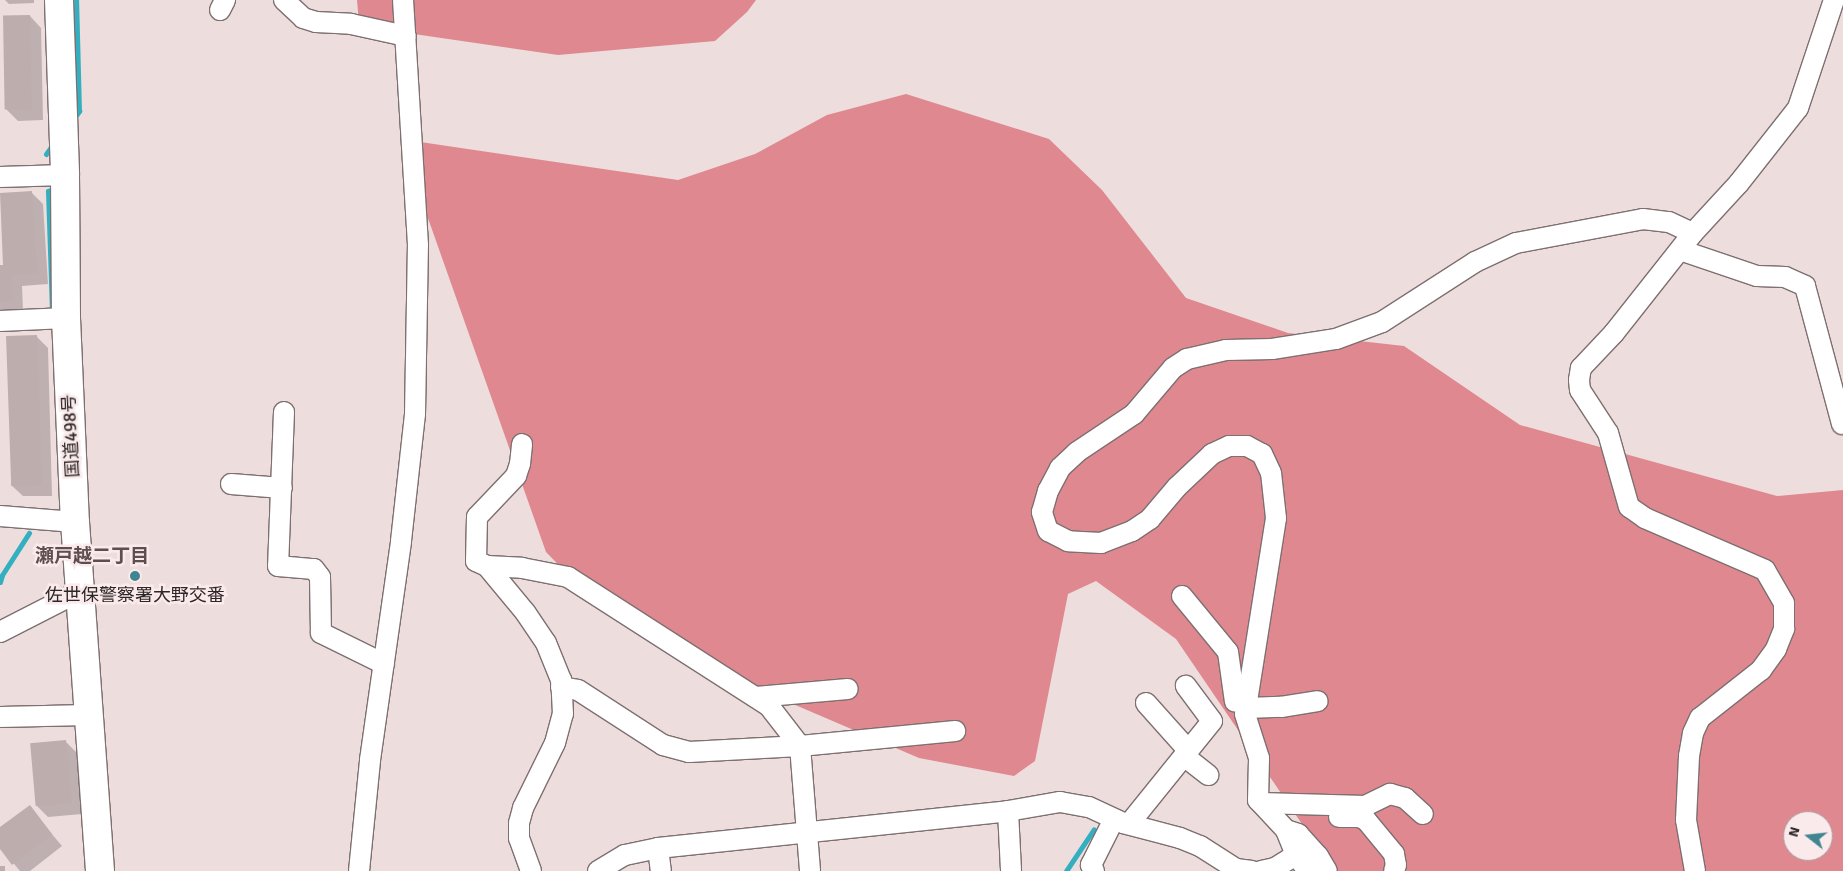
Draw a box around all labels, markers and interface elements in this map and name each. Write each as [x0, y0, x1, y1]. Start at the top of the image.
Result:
street label: 国道498号 [58, 394, 84, 478]
district label: 瀬戸越二丁目 [35, 546, 149, 568]
marker: 佐世保警察署大野交番 [129, 570, 141, 582]
place label: 佐世保警察署大野交番 [45, 584, 225, 606]
north arrow [1783, 811, 1833, 861]
text: N [1785, 825, 1804, 839]

